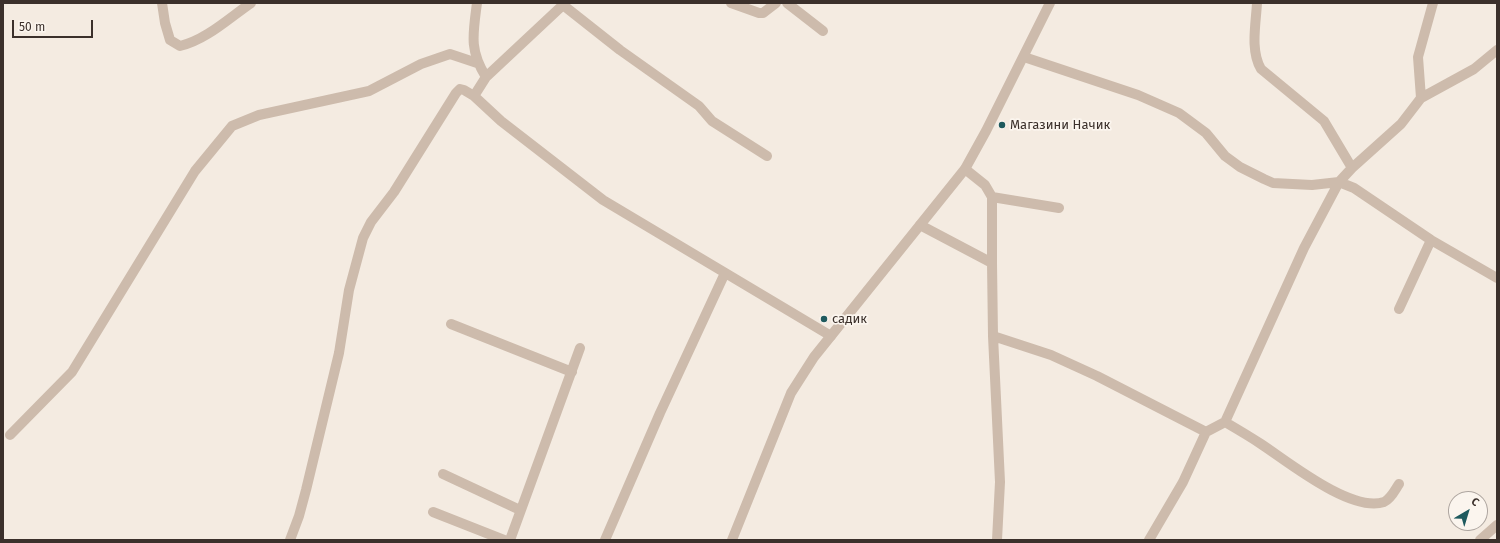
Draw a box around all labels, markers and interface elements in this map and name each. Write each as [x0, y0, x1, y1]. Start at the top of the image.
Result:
scale bar [14, 12, 95, 38]
text: 50 m [19, 20, 45, 34]
place label: Магазини Начик [1010, 117, 1110, 133]
marker: Магазини Начик [997, 120, 1007, 130]
place label: садик [832, 311, 867, 327]
marker: садик [819, 314, 829, 324]
north arrow [1448, 491, 1488, 531]
text: С [1469, 495, 1482, 509]

